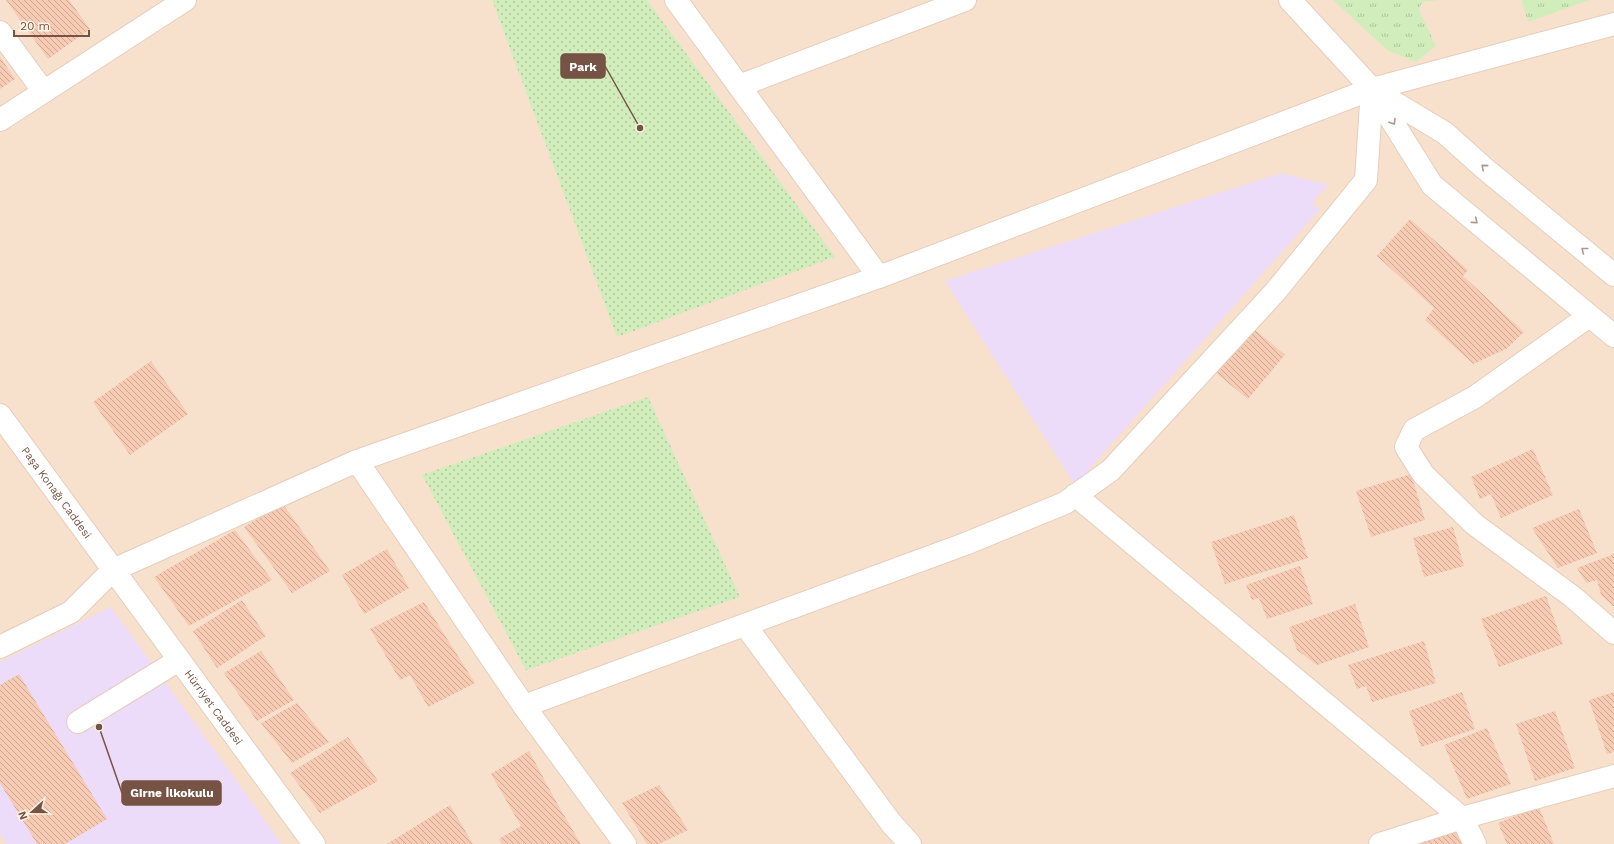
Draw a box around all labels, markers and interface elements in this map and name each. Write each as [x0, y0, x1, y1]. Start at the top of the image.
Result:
scale bar [14, 12, 89, 38]
text: 20 m [20, 19, 50, 33]
callout: Park [561, 54, 605, 78]
text: Park [569, 60, 597, 74]
one-way arrow [1388, 118, 1395, 125]
one-way arrow [1481, 165, 1488, 172]
one-way arrow [1470, 216, 1478, 223]
one-way arrow [1581, 248, 1588, 255]
street label: Paşa Konağı Caddesi [19, 444, 95, 541]
street label: Hürriyet Caddesi [182, 667, 246, 747]
callout: Girne İlkokulu [122, 781, 221, 805]
text: Girne İlkokulu [130, 786, 214, 800]
north arrow [12, 792, 52, 832]
text: N [16, 809, 31, 822]

